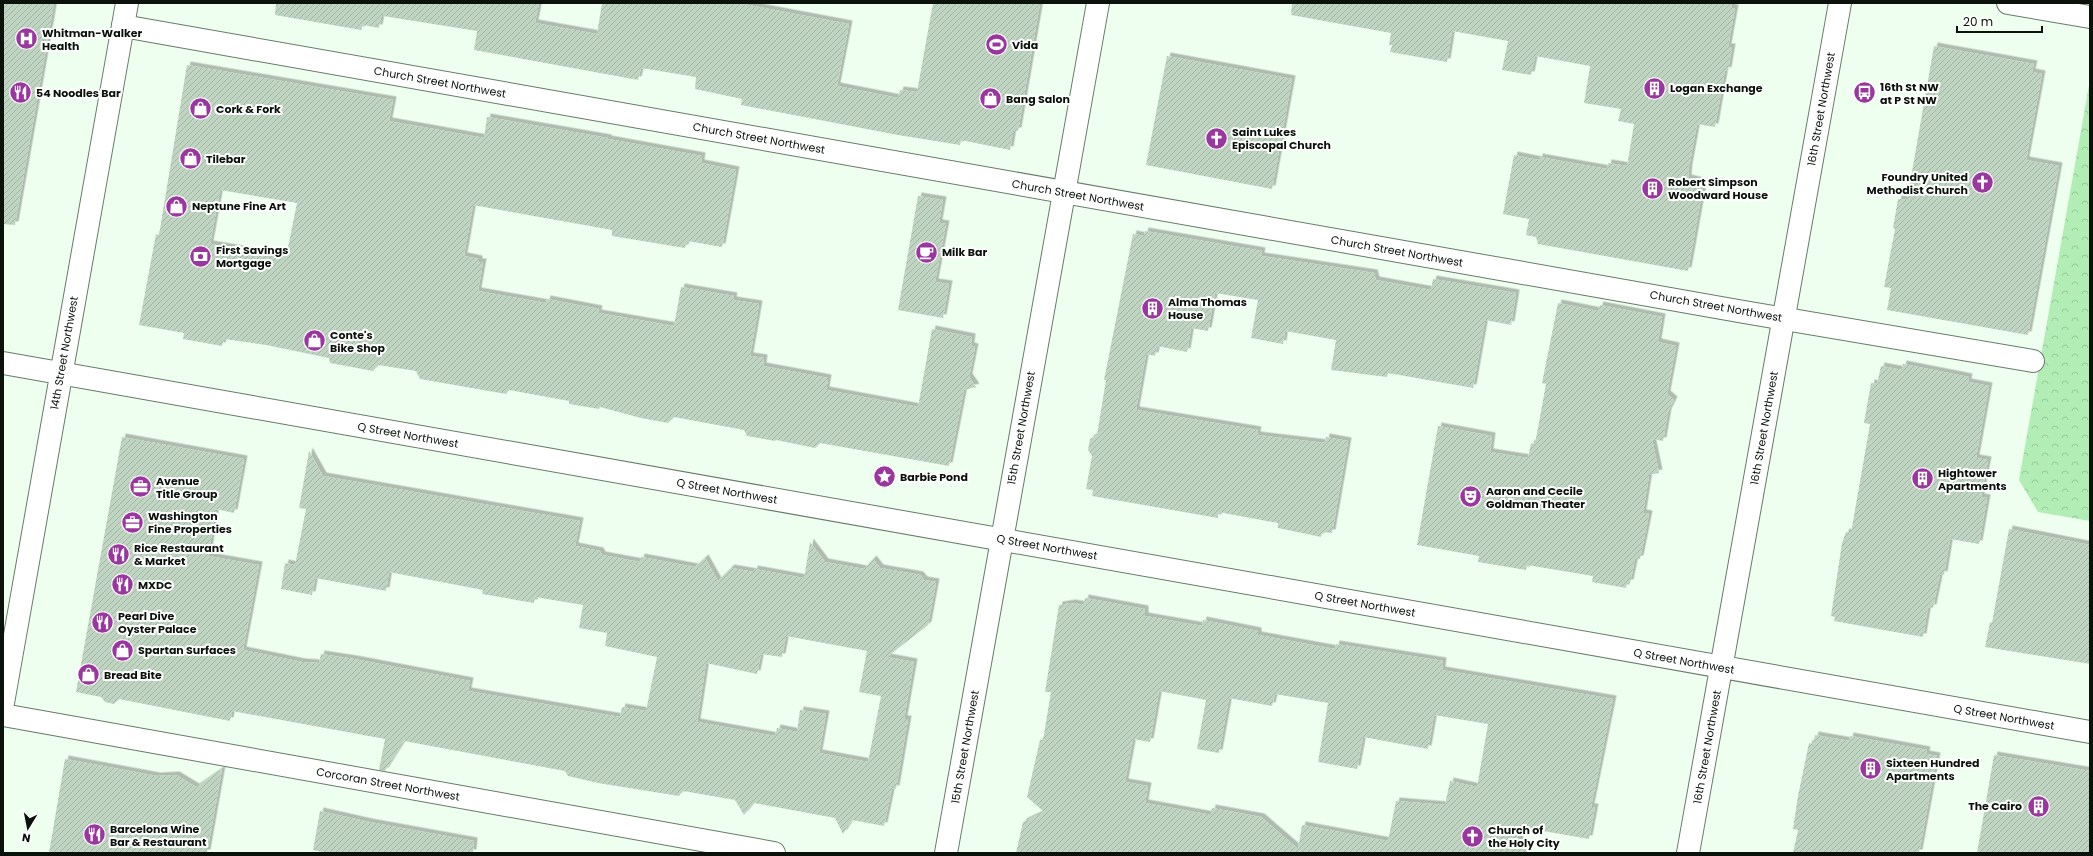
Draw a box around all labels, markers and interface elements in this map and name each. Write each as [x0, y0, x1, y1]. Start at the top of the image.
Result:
scale bar [1957, 8, 2042, 34]
text: 20 m [1963, 13, 1993, 30]
place label: Whitman-Walker Health [42, 25, 142, 54]
hospital icon: Whitman-Walker Health [14, 26, 40, 52]
sports icon: Vida [984, 32, 1010, 58]
place label: Vida [1012, 37, 1038, 53]
street label: 16th Street Northwest [1803, 51, 1839, 167]
street label: Church Street Northwest [373, 62, 507, 102]
building icon: Logan Exchange [1641, 75, 1667, 101]
place label: 16th St NW at P St NW [1880, 79, 1939, 108]
restaurant icon: 54 Noodles Bar [7, 80, 33, 106]
place label: Logan Exchange [1670, 80, 1763, 96]
bus stop icon: 16th St NW at P St NW [1852, 80, 1878, 106]
place label: 54 Noodles Bar [36, 85, 121, 101]
shop icon: Bang Salon [978, 86, 1004, 112]
place label: Bang Salon [1006, 91, 1070, 107]
shop icon: Cork & Fork [187, 96, 213, 122]
place label: Cork & Fork [216, 101, 281, 117]
street label: Church Street Northwest [692, 118, 826, 158]
place label: Saint Lukes Episcopal Church [1232, 124, 1331, 153]
church icon: Saint Lukes Episcopal Church [1204, 125, 1230, 151]
shop icon: Tilebar [177, 146, 203, 172]
place label: Tilebar [206, 151, 246, 167]
place label: Foundry United Methodist Church [1867, 169, 1968, 198]
church icon: Foundry United Methodist Church [1970, 170, 1996, 196]
place label: Robert Simpson Woodward House [1668, 174, 1768, 203]
street label: Church Street Northwest [1011, 175, 1145, 215]
building icon: Robert Simpson Woodward House [1640, 175, 1666, 201]
shop icon: Neptune Fine Art [163, 193, 189, 219]
place label: Neptune Fine Art [192, 198, 287, 214]
street label: Church Street Northwest [1330, 231, 1464, 271]
cafe icon: Milk Bar [913, 239, 939, 265]
place label: First Savings Mortgage [216, 242, 288, 271]
bank icon: First Savings Mortgage [187, 243, 213, 269]
place label: Milk Bar [942, 244, 987, 260]
street label: Church Street Northwest [1649, 286, 1783, 326]
place label: Alma Thomas House [1168, 294, 1247, 323]
street label: 14th Street Northwest [46, 295, 82, 411]
building icon: Alma Thomas House [1140, 295, 1166, 321]
place label: Conte's Bike Shop [330, 327, 386, 356]
shop icon: Conte's Bike Shop [302, 328, 328, 354]
street label: 15th Street Northwest [1003, 370, 1039, 486]
street label: 16th Street Northwest [1746, 370, 1782, 486]
street label: Q Street Northwest [356, 418, 460, 452]
place icon: Barbie Pond [872, 464, 898, 490]
place label: Hightower Apartments [1938, 465, 2007, 494]
building icon: Hightower Apartments [1909, 466, 1935, 492]
place label: Barbie Pond [900, 469, 968, 485]
place label: Avenue Title Group [156, 473, 218, 502]
office icon: Avenue Title Group [127, 474, 153, 500]
street label: Q Street Northwest [675, 474, 779, 508]
place label: Aaron and Cecile Goldman Theater [1486, 483, 1585, 512]
theatre icon: Aaron and Cecile Goldman Theater [1458, 484, 1484, 510]
place label: Washington Fine Properties [148, 508, 232, 537]
office icon: Washington Fine Properties [120, 509, 146, 535]
street label: Q Street Northwest [995, 530, 1099, 564]
place label: Rice Restaurant & Market [134, 540, 224, 569]
restaurant icon: Rice Restaurant & Market [105, 541, 131, 567]
restaurant icon: MXDC [109, 572, 135, 598]
place label: MXDC [138, 577, 172, 593]
street label: Q Street Northwest [1313, 587, 1417, 621]
place label: Pearl Dive Oyster Palace [118, 608, 197, 637]
restaurant icon: Pearl Dive Oyster Palace [89, 609, 115, 635]
shop icon: Spartan Surfaces [109, 637, 135, 663]
place label: Spartan Surfaces [138, 642, 236, 658]
street label: Q Street Northwest [1632, 644, 1736, 678]
shop icon: Bread Bite [75, 662, 101, 688]
place label: Bread Bite [104, 667, 162, 683]
street label: 15th Street Northwest [947, 689, 983, 805]
street label: 16th Street Northwest [1689, 689, 1725, 805]
street label: Q Street Northwest [1952, 700, 2056, 734]
place label: Sixteen Hundred Apartments [1886, 755, 1980, 784]
building icon: Sixteen Hundred Apartments [1858, 756, 1884, 782]
street label: Corcoran Street Northwest [315, 763, 461, 805]
building icon: The Cairo [2025, 793, 2051, 819]
place label: The Cairo [1968, 798, 2022, 814]
north arrow [8, 808, 48, 848]
place label: Barcelona Wine Bar & Restaurant [110, 821, 207, 850]
restaurant icon: Barcelona Wine Bar & Restaurant [81, 822, 107, 848]
place label: Church of the Holy City [1488, 822, 1560, 851]
church icon: Church of the Holy City [1459, 823, 1485, 849]
text: N [21, 829, 32, 846]

